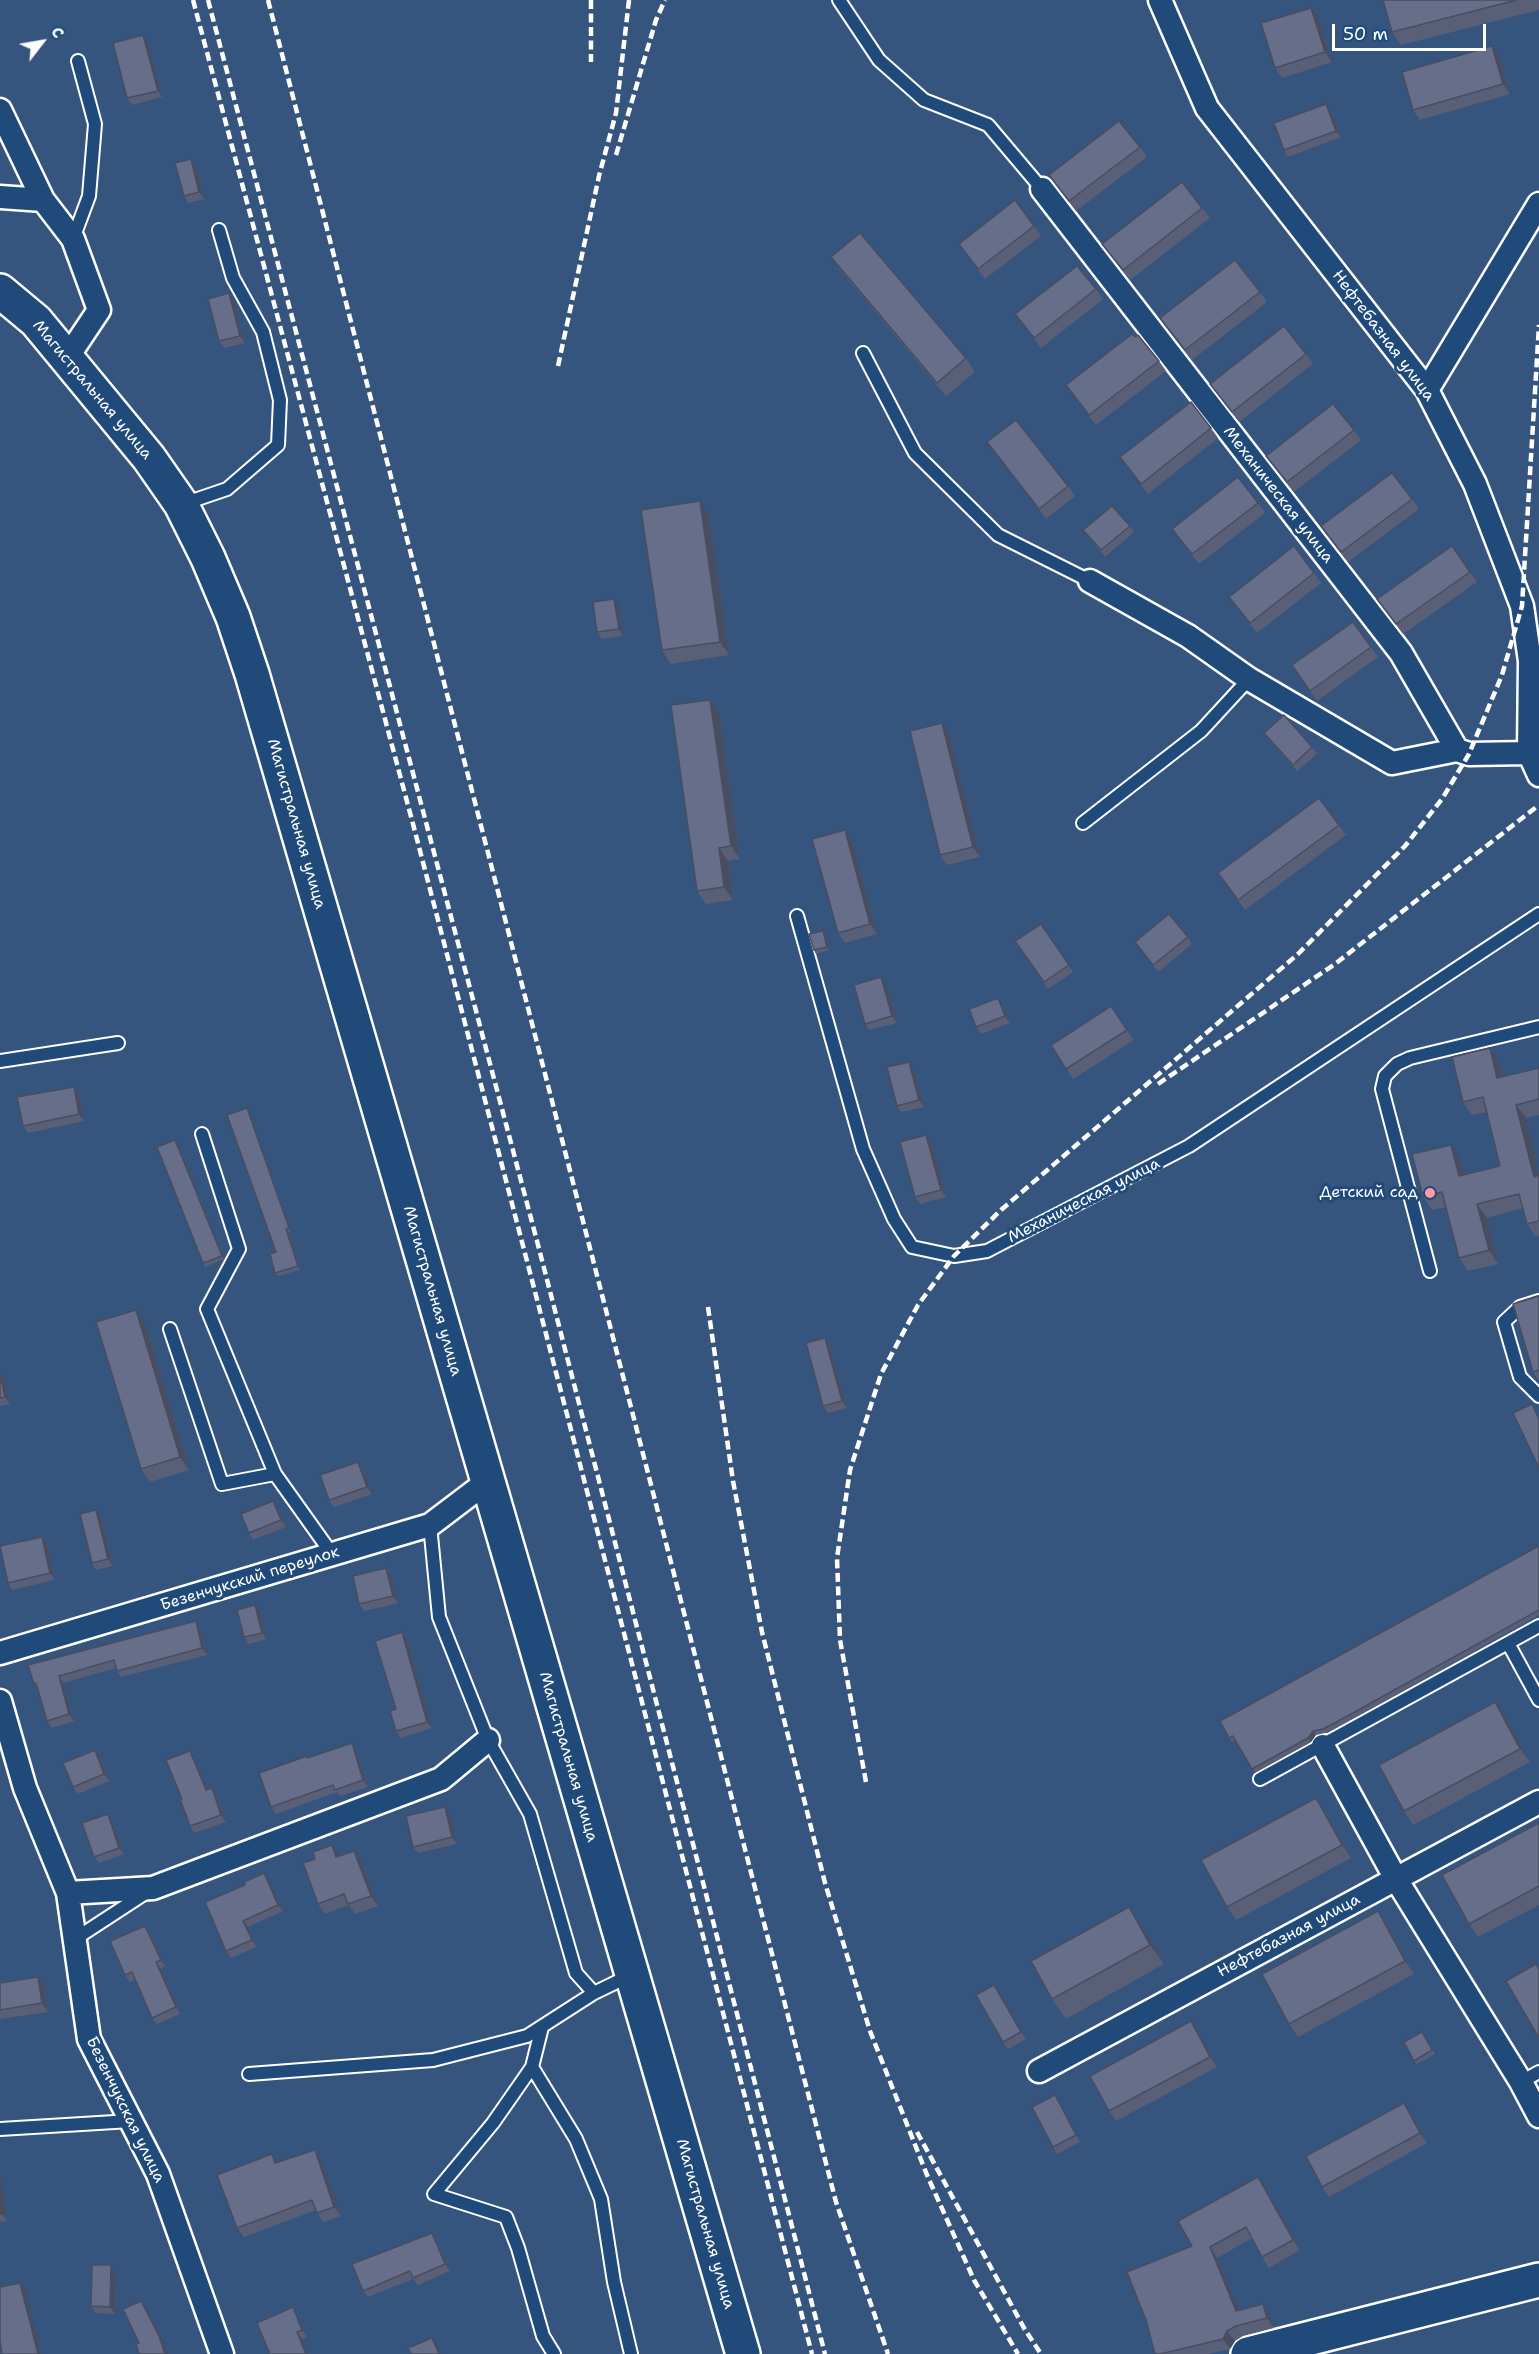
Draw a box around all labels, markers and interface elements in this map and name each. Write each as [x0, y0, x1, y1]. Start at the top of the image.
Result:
north arrow [12, 12, 72, 72]
scale bar [1335, 12, 1490, 50]
text: 50 m [1343, 22, 1388, 46]
text: С [46, 23, 69, 42]
street label: Нефтебазная улица [1328, 267, 1438, 405]
street label: Магистральная улица [28, 316, 156, 464]
street label: Механическая улица [1219, 423, 1337, 567]
street label: Магистральная улица [262, 737, 330, 911]
street label: Механическая улица [1005, 1154, 1163, 1248]
place label: Детский сад [1319, 1183, 1418, 1203]
marker: Детский сад [1423, 1186, 1437, 1200]
street label: Магистральная улица [398, 1204, 466, 1378]
street label: Безенчукский переулок [158, 1543, 342, 1615]
street label: Магистральная улица [534, 1670, 602, 1844]
street label: Нефтебазная улица [1214, 1890, 1364, 1982]
street label: Безенчукская улица [81, 2034, 169, 2186]
street label: Магистральная улица [671, 2137, 739, 2311]

